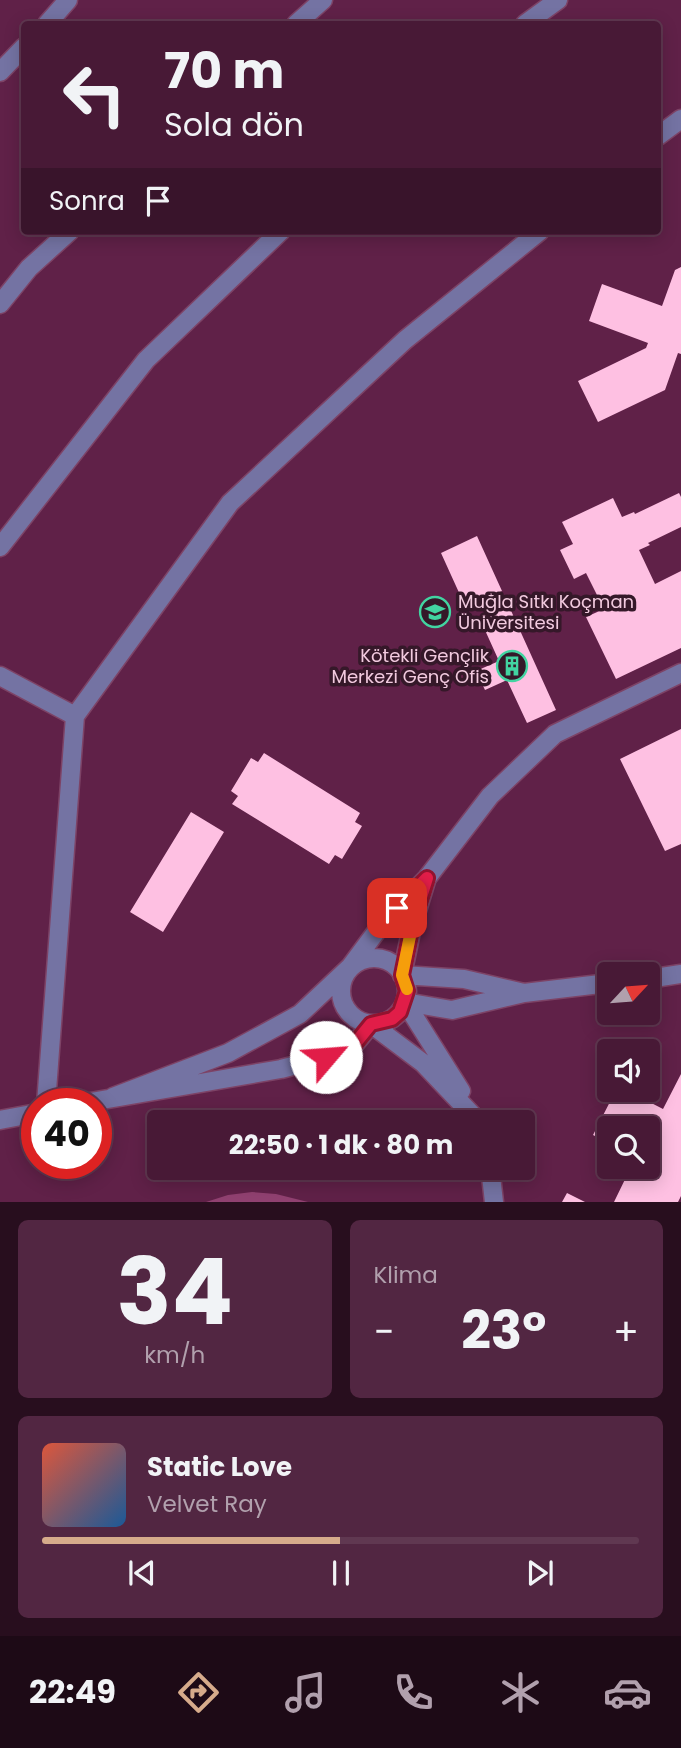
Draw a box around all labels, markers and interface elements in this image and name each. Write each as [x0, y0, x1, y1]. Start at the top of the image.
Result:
text: 70 m [164, 37, 284, 105]
icon: left [49, 49, 140, 140]
text: Sola dön [164, 102, 304, 147]
icon: arrive [139, 182, 177, 220]
text: Sonra [49, 183, 125, 219]
place label: Muğla Sıtkı Koçman Üniversitesi [458, 589, 634, 635]
school or university icon: Muğla Sıtkı Koçman Üniversitesi [418, 595, 452, 629]
place label: Kötekli Gençlik Merkezi Genç Ofis [331, 643, 490, 689]
building icon: Kötekli Gençlik Merkezi Genç Ofis [495, 649, 529, 683]
pin [367, 878, 427, 938]
icon: arrive [378, 889, 416, 927]
north arrow [597, 962, 660, 1026]
map controls [597, 962, 660, 1179]
position arrow [289, 1020, 363, 1094]
button: sound [597, 1039, 660, 1102]
speed limit sign: 40 [21, 1088, 112, 1179]
button: search [597, 1116, 660, 1179]
text: 22:50 · 1 dk · 80 m [229, 1127, 453, 1163]
text: 34 [116, 1228, 233, 1356]
text: Klima [374, 1259, 438, 1291]
text: 23° [461, 1294, 546, 1367]
text: − [374, 1305, 394, 1358]
text: + [613, 1305, 639, 1358]
text: km/h [144, 1339, 205, 1371]
text: Static Love [147, 1449, 292, 1485]
text: Velvet Ray [147, 1488, 267, 1520]
icon: previous [123, 1554, 161, 1592]
icon: pause [322, 1554, 360, 1592]
icon: next [521, 1554, 559, 1592]
icon: directions [174, 1668, 223, 1717]
icon: music [281, 1668, 330, 1717]
icon: phone [389, 1668, 438, 1717]
icon: climate [496, 1668, 545, 1717]
icon: car [603, 1668, 652, 1717]
text: 22:49 [29, 1669, 116, 1714]

